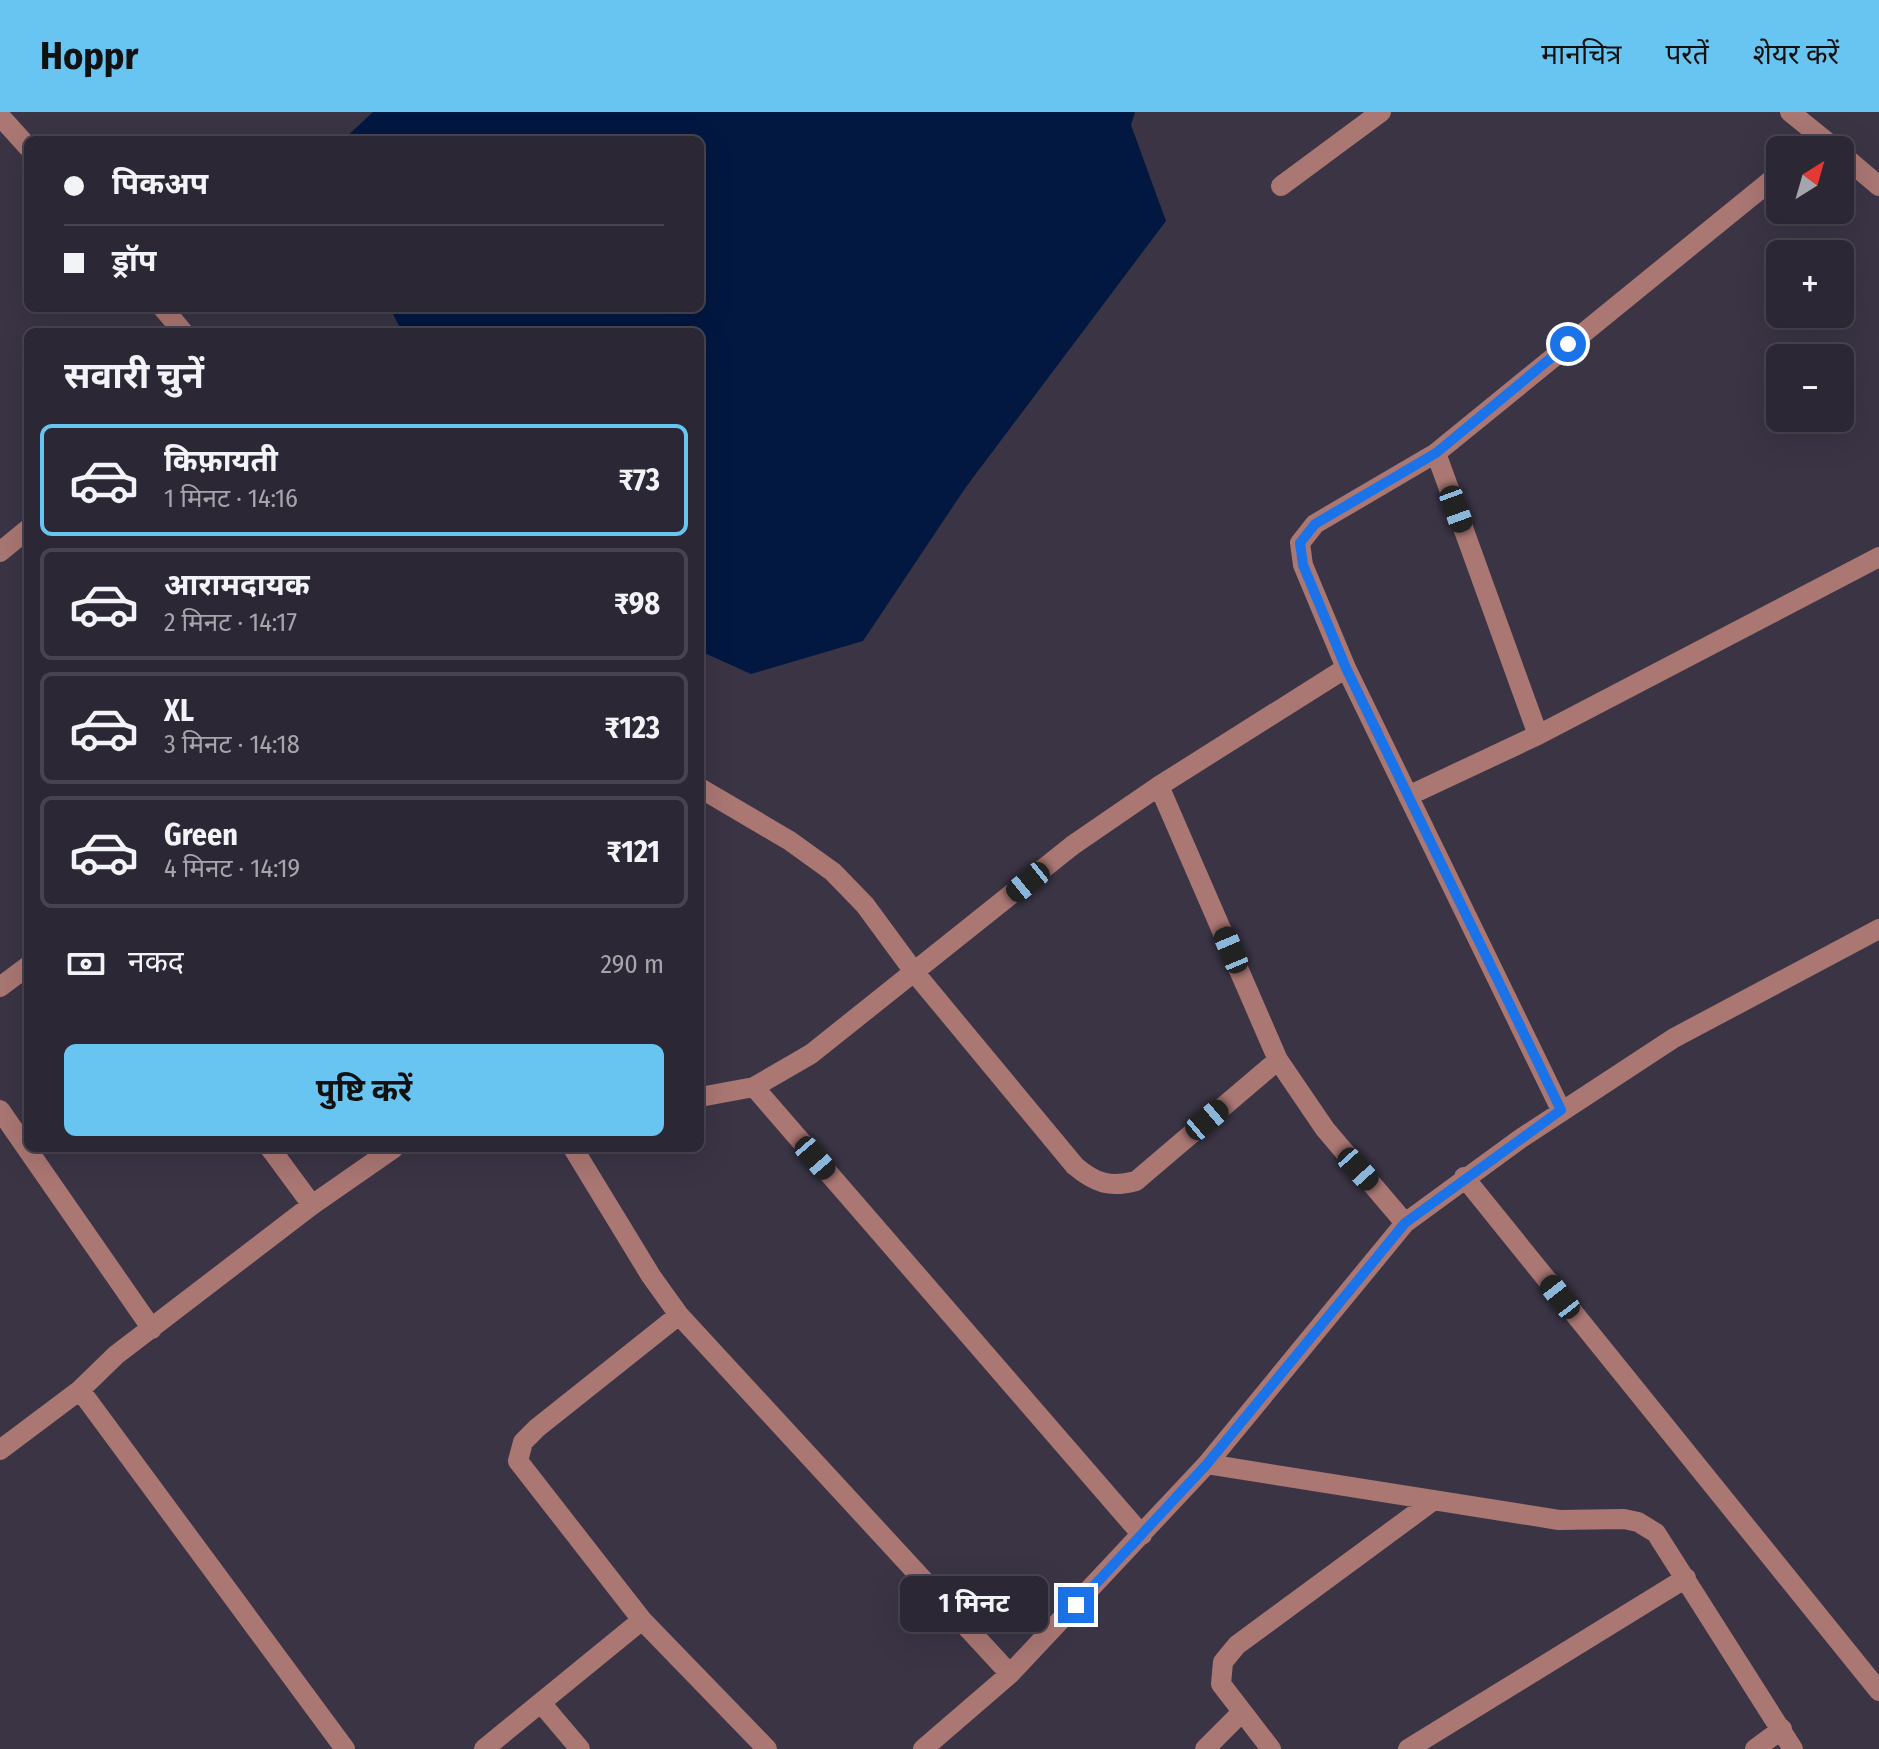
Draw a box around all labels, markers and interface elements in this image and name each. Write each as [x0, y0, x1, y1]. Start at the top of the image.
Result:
text: Hoppr [40, 33, 138, 79]
text: मानचित्र [1541, 38, 1621, 71]
text: परतें [1665, 38, 1709, 71]
text: शेयर करें [1753, 38, 1839, 71]
north arrow [1766, 136, 1854, 224]
map controls [1766, 136, 1854, 432]
text: पिकअप [112, 166, 208, 202]
button: + [1766, 240, 1854, 328]
text: ड्रॉप [112, 243, 156, 279]
route start [1550, 326, 1586, 362]
button: − [1766, 344, 1854, 432]
text: सवारी चुनें [64, 354, 204, 398]
text: किफ़ायती [164, 443, 278, 479]
icon: car [68, 444, 140, 516]
text: ₹73 [618, 462, 660, 498]
car [1437, 482, 1475, 536]
text: 1 मिनट · 14:16 [164, 483, 298, 514]
text: आरामदायक [164, 567, 310, 603]
icon: car [68, 568, 140, 640]
text: ₹98 [614, 586, 660, 622]
text: 2 मिनट · 14:17 [164, 607, 297, 638]
icon: car [68, 692, 140, 764]
text: XL [164, 693, 194, 729]
text: ₹123 [605, 710, 660, 746]
text: 3 मिनट · 14:18 [164, 729, 300, 760]
icon: car [68, 816, 140, 888]
text: Green [164, 817, 238, 853]
text: ₹121 [607, 834, 660, 870]
text: 4 मिनट · 14:19 [164, 853, 300, 884]
car [1002, 858, 1054, 906]
car [1211, 923, 1251, 977]
icon: cash [64, 942, 108, 986]
text: नकद [128, 944, 184, 980]
text: 290 m [600, 949, 664, 980]
button: पुष्टि करें [64, 1044, 664, 1136]
car [1181, 1095, 1233, 1145]
car [790, 1132, 840, 1184]
car [1333, 1143, 1383, 1195]
car [1536, 1271, 1584, 1323]
callout: 1 मिनट [900, 1577, 1048, 1633]
route end [1058, 1587, 1094, 1623]
text: 1 मिनट [939, 1588, 1009, 1619]

